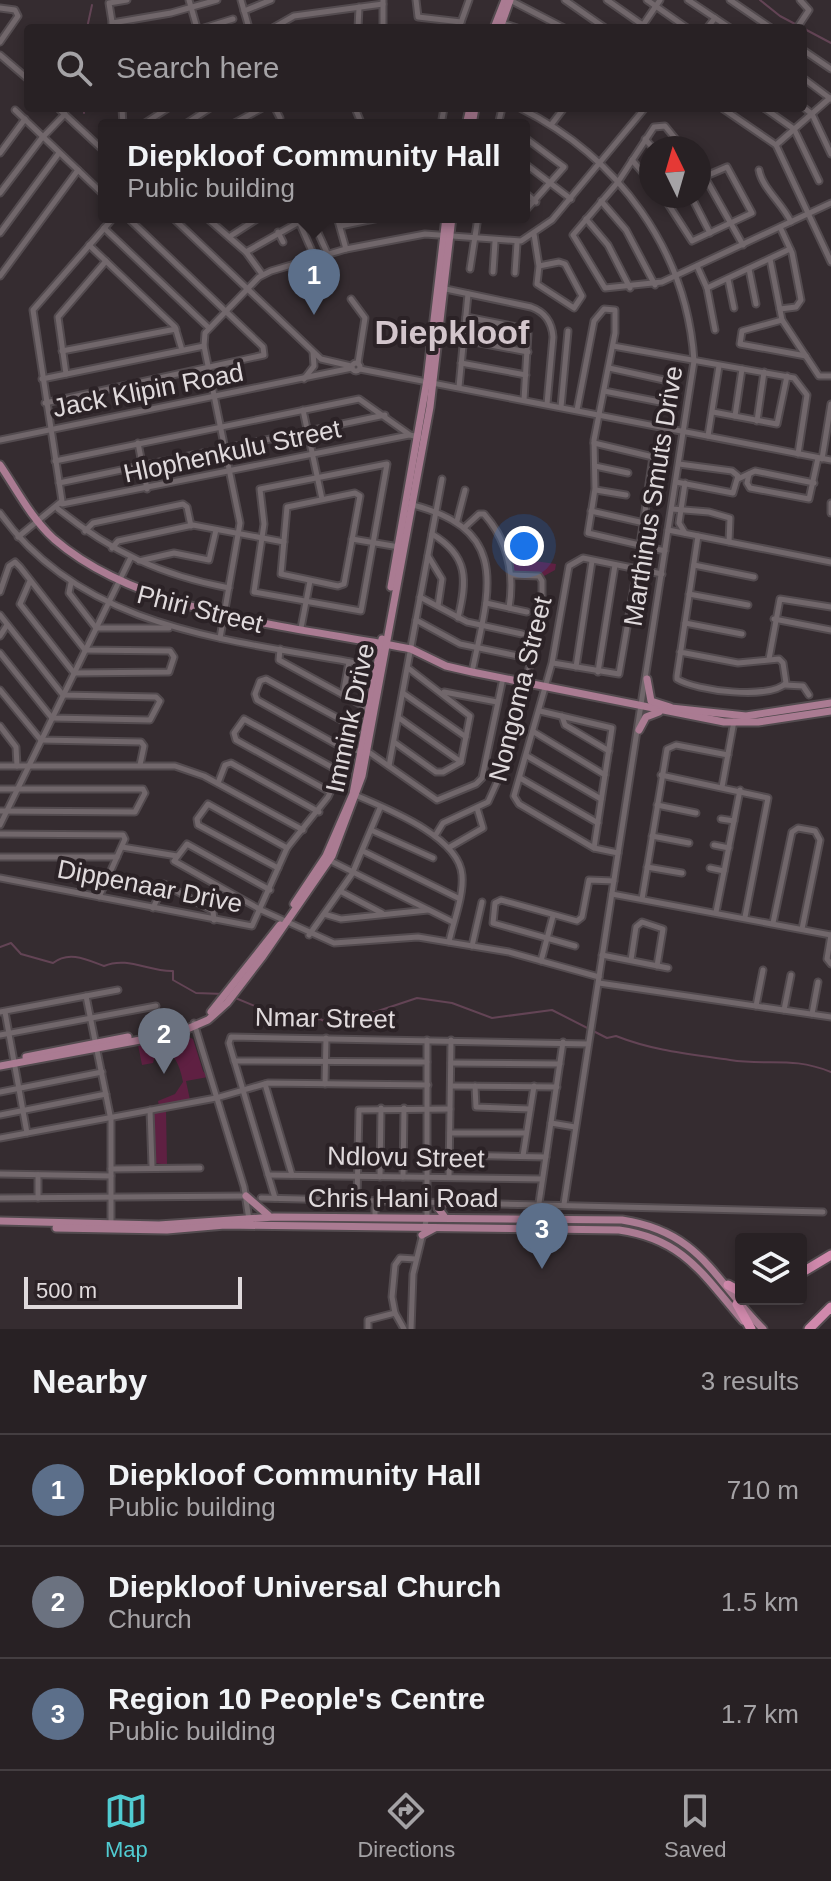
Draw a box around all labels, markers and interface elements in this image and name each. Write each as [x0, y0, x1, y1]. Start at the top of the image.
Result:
search box [24, 24, 807, 112]
icon: search [52, 46, 96, 90]
text: Search here [116, 51, 279, 84]
popup [98, 119, 530, 223]
north arrow [639, 136, 711, 208]
text: Diepkloof Community Hall [127, 139, 501, 172]
text: Public building [127, 173, 295, 203]
pin: 1 [288, 249, 340, 315]
district label: Diepkloof [375, 313, 530, 351]
street label: Jack Klipin Road [50, 357, 246, 423]
street label: Marthinus Smuts Drive [618, 364, 688, 628]
street label: Hlophenkulu Street [121, 413, 344, 489]
your location [504, 526, 544, 566]
street label: Phiri Street [134, 579, 267, 639]
street label: Nongoma Street [483, 593, 558, 784]
street label: Immink Drive [320, 641, 380, 795]
street label: Dippenaar Drive [55, 853, 245, 919]
street label: Nmar Street [255, 1002, 396, 1034]
pin: 2 [138, 1008, 190, 1074]
street label: Ndlovu Street [327, 1141, 486, 1173]
street label: Chris Hani Road [308, 1183, 498, 1213]
pin: 3 [516, 1203, 568, 1269]
map controls [735, 1233, 807, 1305]
button: layers [735, 1233, 807, 1305]
scale bar [24, 1273, 242, 1309]
text: 500 m [36, 1278, 97, 1303]
text: Nearby [32, 1362, 147, 1400]
text: 3 results [701, 1366, 799, 1396]
text: Diepkloof Community Hall [108, 1458, 481, 1491]
text: 1 [51, 1475, 65, 1505]
text: 710 m [727, 1475, 799, 1505]
text: Public building [108, 1492, 276, 1522]
text: Diepkloof Universal Church [108, 1570, 501, 1603]
text: 2 [51, 1587, 65, 1617]
text: 1.5 km [721, 1587, 799, 1617]
text: Church [108, 1604, 192, 1634]
text: Region 10 People's Centre [108, 1682, 485, 1715]
text: 3 [51, 1699, 65, 1729]
text: 1.7 km [721, 1699, 799, 1729]
text: Public building [108, 1716, 276, 1746]
tab: Map [104, 1789, 148, 1863]
tab: Directions [357, 1789, 455, 1863]
tab: Saved [664, 1789, 727, 1863]

